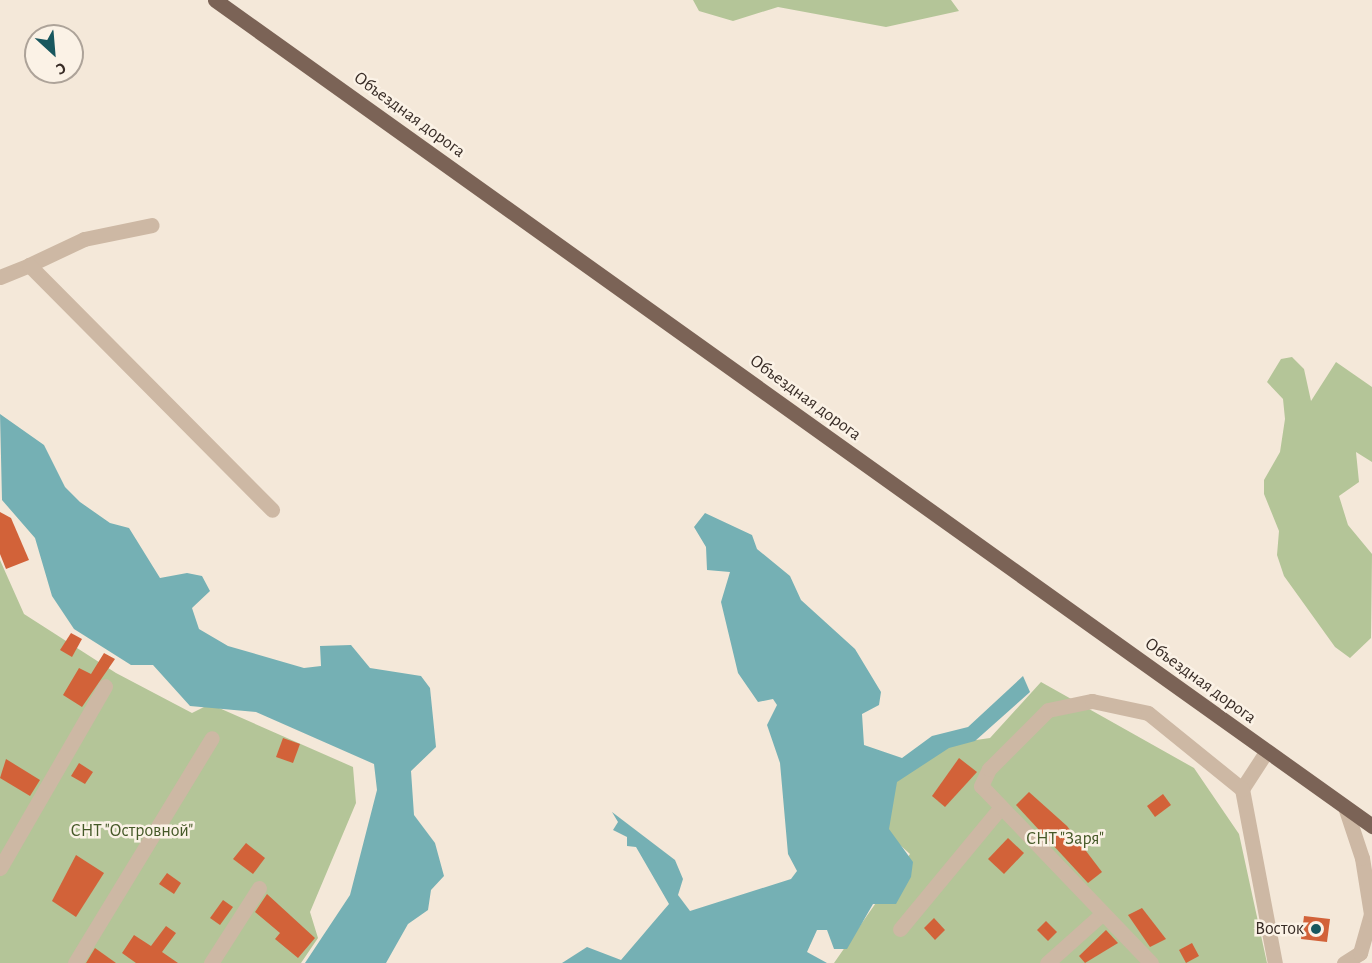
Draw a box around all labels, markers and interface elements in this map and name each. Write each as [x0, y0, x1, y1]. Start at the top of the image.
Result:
north arrow [24, 24, 84, 84]
text: С [54, 59, 69, 78]
street label: Объездная дорога [349, 67, 469, 163]
street label: Объездная дорога [745, 350, 865, 446]
street label: Объездная дорога [1140, 633, 1260, 729]
park label: СНТ "Островной" [71, 820, 193, 842]
park label: СНТ "Заря" [1026, 828, 1104, 850]
place label: Восток [1255, 918, 1304, 940]
marker: Восток [1309, 922, 1323, 936]

